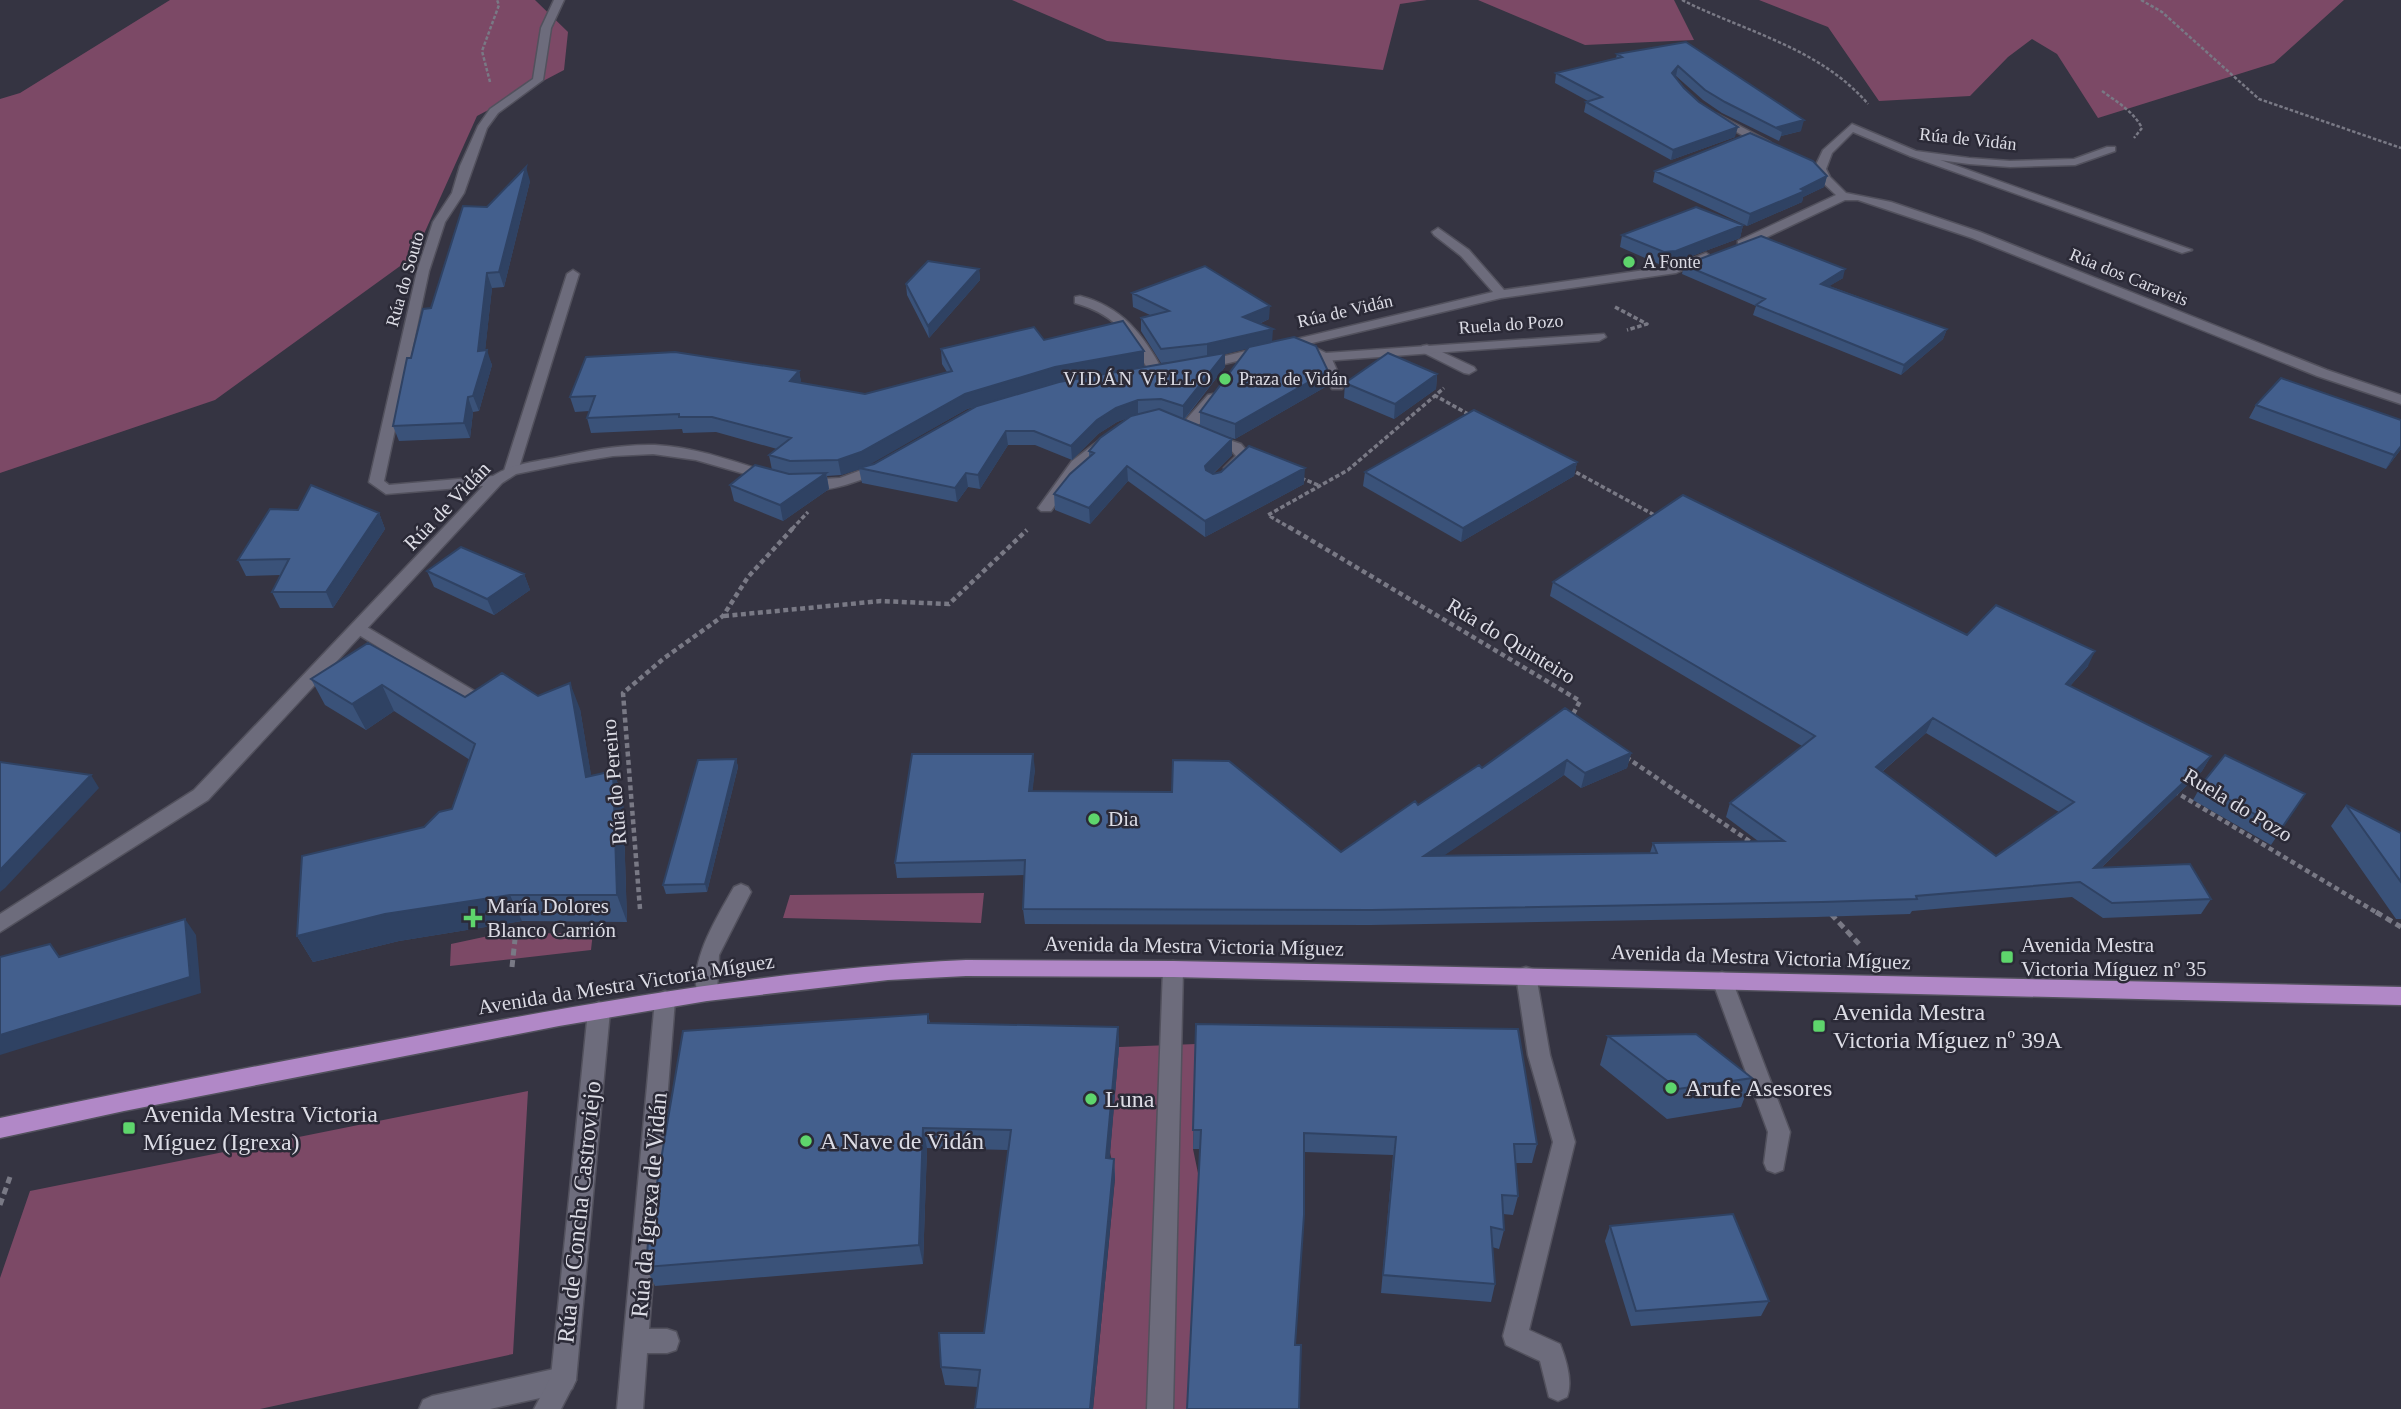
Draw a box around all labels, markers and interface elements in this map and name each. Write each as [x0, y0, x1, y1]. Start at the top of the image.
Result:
street label: Rúa de Vidán [1918, 124, 2018, 154]
street label: Rúa do Souto [382, 229, 428, 329]
street label: Rúa dos Caraveis [2067, 244, 2191, 310]
place label: A Fonte [1643, 252, 1701, 272]
marker: A Fonte [1621, 254, 1637, 270]
street label: Rúa de Vidán [1295, 290, 1395, 332]
street label: Ruela do Pozo [1458, 310, 1564, 338]
district label: VIDÁN VELLO [1063, 368, 1213, 389]
place label: Praza de Vidán [1239, 369, 1348, 389]
marker: Praza de Vidán [1217, 371, 1233, 387]
street label: Rúa de Vidán [399, 456, 496, 555]
street label: Rúa do Quinteiro [1442, 593, 1580, 689]
street label: Rúa do Pereiro [597, 718, 631, 846]
street label: Ruela do Pozo [2179, 763, 2297, 847]
place label: Dia [1108, 807, 1139, 831]
marker: Dia [1086, 811, 1102, 827]
place label: María Dolores Blanco Carrión [487, 894, 616, 942]
marker: María Dolores Blanco Carrión [465, 910, 481, 926]
street label: Avenida da Mestra Victoria Míguez [1044, 931, 1344, 961]
place label: Avenida Mestra Victoria Míguez nº 35 [2021, 933, 2206, 981]
street label: Avenida da Mestra Victoria Míguez [1611, 940, 1911, 974]
street label: Avenida da Mestra Victoria Míguez [476, 949, 776, 1019]
marker: Avenida Mestra Victoria Míguez nº 35 [1999, 949, 2015, 965]
place label: Avenida Mestra Victoria Míguez nº 39A [1833, 999, 2063, 1053]
marker: Avenida Mestra Victoria Míguez nº 39A [1811, 1018, 1827, 1034]
place label: Arufe Asesores [1685, 1075, 1832, 1101]
street label: Rúa de Concha Castroviejo [552, 1080, 606, 1344]
marker: Arufe Asesores [1663, 1080, 1679, 1096]
place label: Luna [1105, 1086, 1155, 1112]
street label: Rúa da Igrexa de Vidán [626, 1091, 672, 1319]
marker: Luna [1083, 1091, 1099, 1107]
place label: Avenida Mestra Victoria Míguez (Igrexa) [143, 1101, 378, 1155]
marker: Avenida Mestra Victoria Míguez (Igrexa) [121, 1120, 137, 1136]
place label: A Nave de Vidán [820, 1128, 984, 1154]
marker: A Nave de Vidán [798, 1133, 814, 1149]

